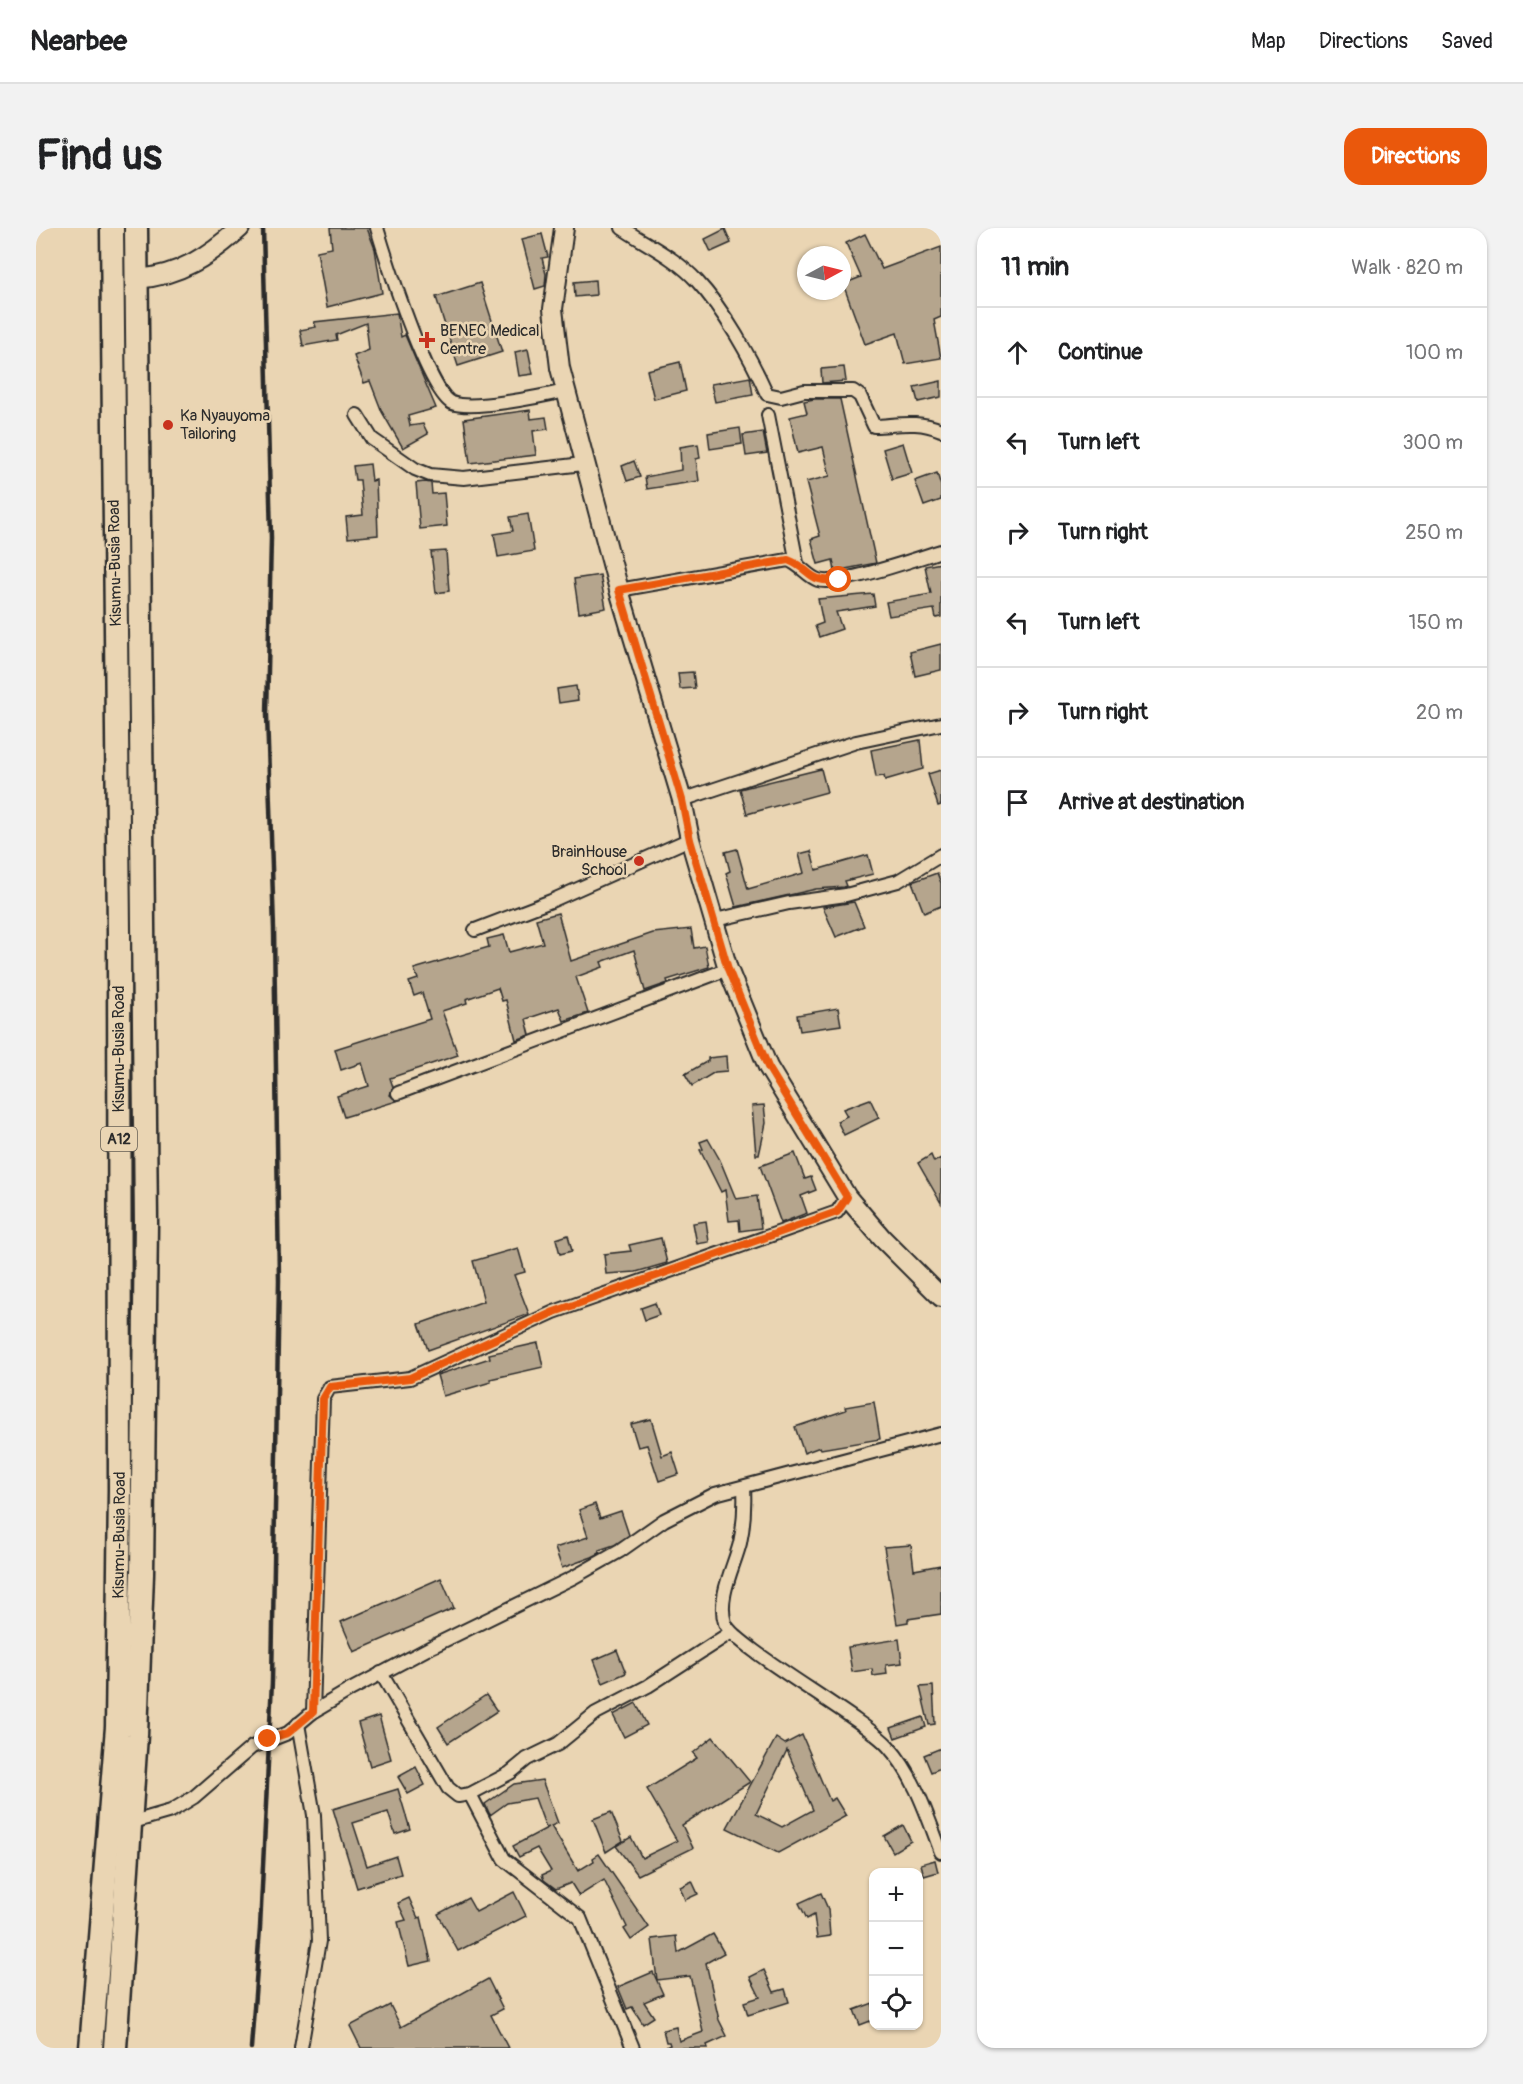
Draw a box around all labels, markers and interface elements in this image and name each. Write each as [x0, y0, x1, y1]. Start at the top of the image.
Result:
text: Nearbee [30, 24, 127, 59]
text: Map [1251, 28, 1286, 55]
text: Directions [1319, 28, 1408, 55]
text: Saved [1441, 28, 1493, 55]
button: Directions [1344, 128, 1487, 185]
text: Find us [36, 130, 162, 182]
north arrow [797, 246, 851, 300]
text: 11 min [1001, 251, 1069, 283]
text: Walk · 820 m [1351, 255, 1463, 280]
place label: BENEC Medical Centre [440, 321, 540, 359]
marker: BENEC Medical Centre [418, 331, 436, 349]
icon: ahead [1001, 336, 1034, 369]
text: Continue [1058, 338, 1142, 366]
text: 100 m [1406, 340, 1463, 365]
place label: Ka Nyauyoma Tailoring [180, 406, 270, 444]
marker: Ka Nyauyoma Tailoring [161, 418, 175, 432]
icon: left [1001, 426, 1034, 459]
text: Turn left [1058, 428, 1140, 456]
text: 300 m [1402, 430, 1463, 455]
street label: Kisumu-Busia Road [104, 499, 126, 627]
icon: right [1001, 516, 1034, 549]
text: Turn right [1058, 518, 1148, 546]
text: 250 m [1405, 520, 1463, 545]
route start [825, 566, 851, 592]
icon: left [1001, 606, 1034, 639]
text: Turn left [1058, 608, 1140, 636]
text: 150 m [1409, 610, 1463, 635]
icon: right [1001, 696, 1034, 729]
text: Turn right [1058, 698, 1148, 726]
text: 20 m [1416, 700, 1463, 725]
icon: arrive [1001, 786, 1034, 819]
text: Arrive at destination [1058, 788, 1244, 816]
place label: BrainHouse School [551, 842, 627, 880]
marker: BrainHouse School [632, 854, 646, 868]
street label: Kisumu-Busia Road [109, 985, 129, 1113]
road number: A12 [101, 1127, 137, 1151]
street label: Kisumu-Busia Road [109, 1471, 130, 1599]
route end [254, 1725, 280, 1751]
map controls [869, 1868, 923, 2030]
button: + [869, 1868, 923, 1922]
button: − [869, 1922, 923, 1976]
button: locate [869, 1976, 923, 2030]

